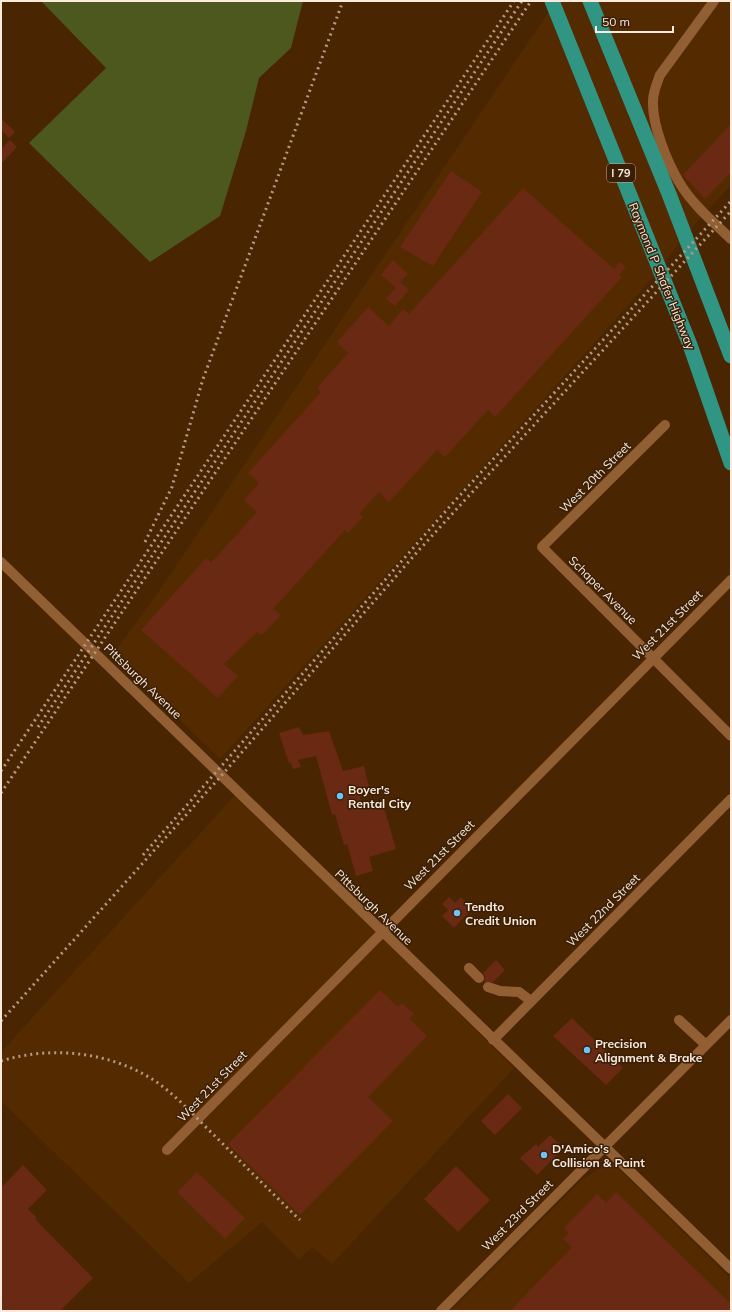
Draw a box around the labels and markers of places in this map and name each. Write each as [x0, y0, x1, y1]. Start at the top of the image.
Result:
place label: Boyer's Rental City [348, 782, 411, 811]
marker: Boyer's Rental City [335, 791, 345, 801]
place label: Tendto Credit Union [465, 899, 536, 928]
marker: Tendto Credit Union [452, 908, 462, 918]
place label: Precision Alignment & Brake [595, 1036, 703, 1065]
marker: Precision Alignment & Brake [582, 1045, 592, 1055]
place label: D'Amico's Collision & Paint [552, 1141, 645, 1170]
marker: D'Amico's Collision & Paint [539, 1150, 549, 1160]

